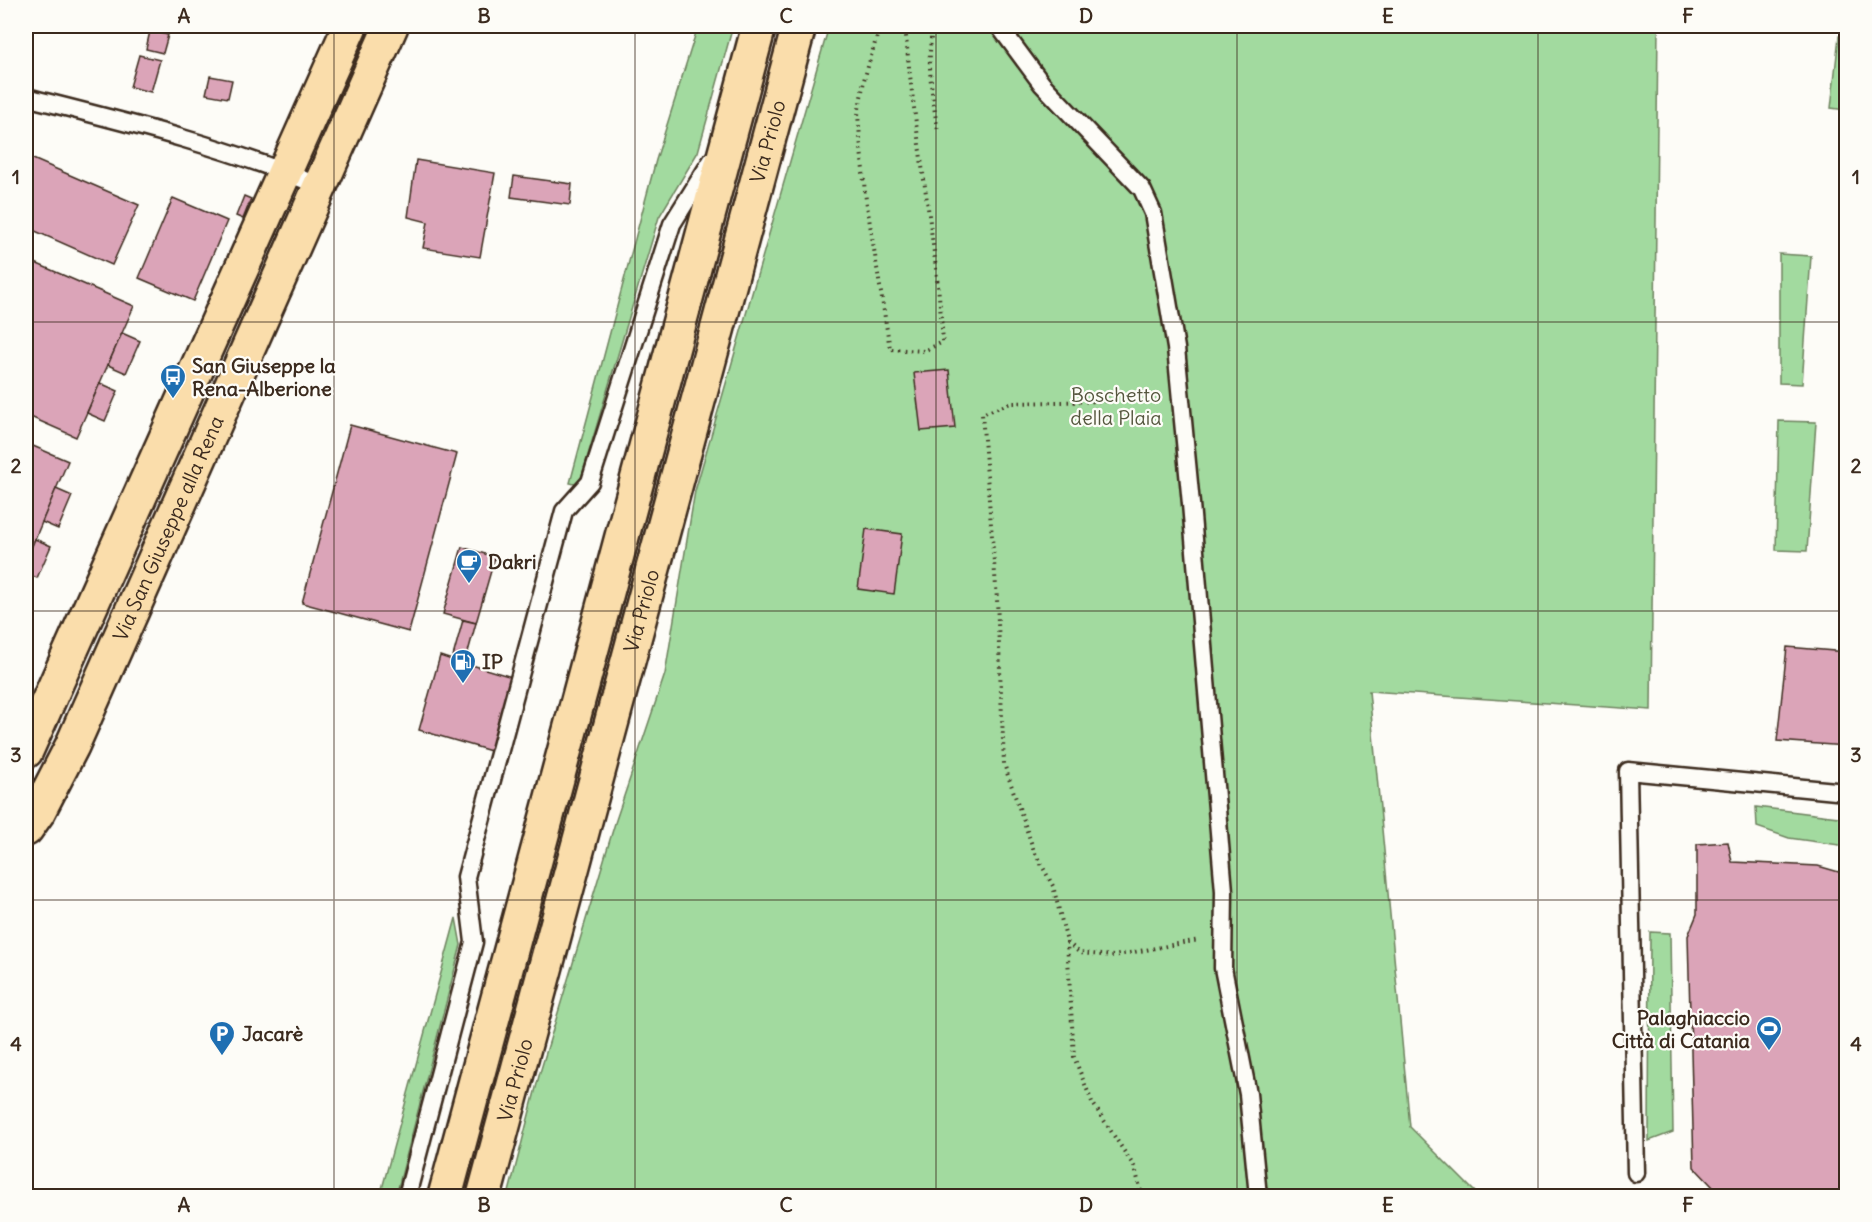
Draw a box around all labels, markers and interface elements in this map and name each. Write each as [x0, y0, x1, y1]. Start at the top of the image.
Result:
text: A [178, 3, 191, 28]
text: B [477, 3, 491, 28]
text: C [779, 3, 793, 28]
text: D [1079, 3, 1093, 28]
text: E [1382, 3, 1394, 28]
text: F [1682, 3, 1694, 28]
street label: Via Priolo [744, 97, 791, 186]
text: 1 [12, 164, 20, 189]
text: 1 [1852, 164, 1860, 189]
place label: San Giuseppe la Rena-Alberione [192, 353, 336, 401]
bus stop icon: San Giuseppe la Rena-Alberione [158, 362, 188, 400]
park label: Boschetto della Plaia [1070, 382, 1162, 430]
street label: Via San Giuseppe alla Rena [107, 412, 229, 645]
text: 2 [11, 453, 22, 478]
text: 2 [1851, 453, 1862, 478]
cafe icon: Dakri [454, 547, 484, 585]
place label: Dakri [488, 549, 536, 574]
street label: Via Priolo [618, 566, 664, 655]
fuel station icon: IP [448, 647, 478, 685]
place label: IP [482, 649, 503, 674]
text: 3 [10, 742, 22, 767]
text: 3 [1850, 742, 1862, 767]
place label: Palaghiaccio Città di Catania [1612, 1005, 1751, 1053]
sports icon: Palaghiaccio Città di Catania [1754, 1014, 1784, 1052]
parking icon: Jacarè [207, 1019, 237, 1057]
place label: Jacarè [242, 1021, 303, 1046]
text: 4 [10, 1031, 22, 1056]
text: 4 [1850, 1031, 1862, 1056]
street label: Via Priolo [492, 1036, 538, 1124]
text: A [178, 1192, 191, 1217]
text: B [477, 1192, 491, 1217]
text: C [779, 1192, 793, 1217]
text: D [1079, 1192, 1093, 1217]
text: E [1382, 1192, 1394, 1217]
text: F [1682, 1192, 1694, 1217]

